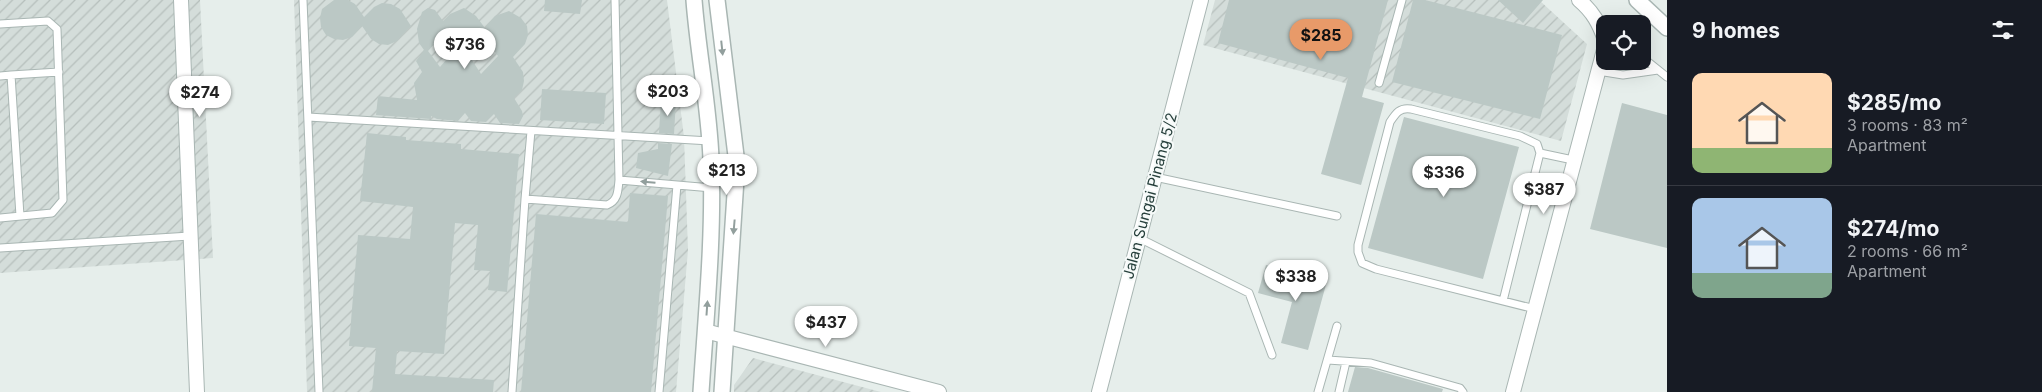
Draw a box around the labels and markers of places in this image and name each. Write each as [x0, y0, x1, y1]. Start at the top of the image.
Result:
pin: $285 [1291, 18, 1351, 61]
pin: $736 [435, 28, 495, 70]
pin: $203 [638, 74, 698, 117]
pin: $274 [170, 76, 230, 118]
pin: $213 [697, 154, 757, 196]
pin: $336 [1414, 156, 1474, 198]
pin: $387 [1514, 172, 1574, 215]
pin: $338 [1266, 260, 1326, 302]
pin: $437 [796, 306, 856, 348]

